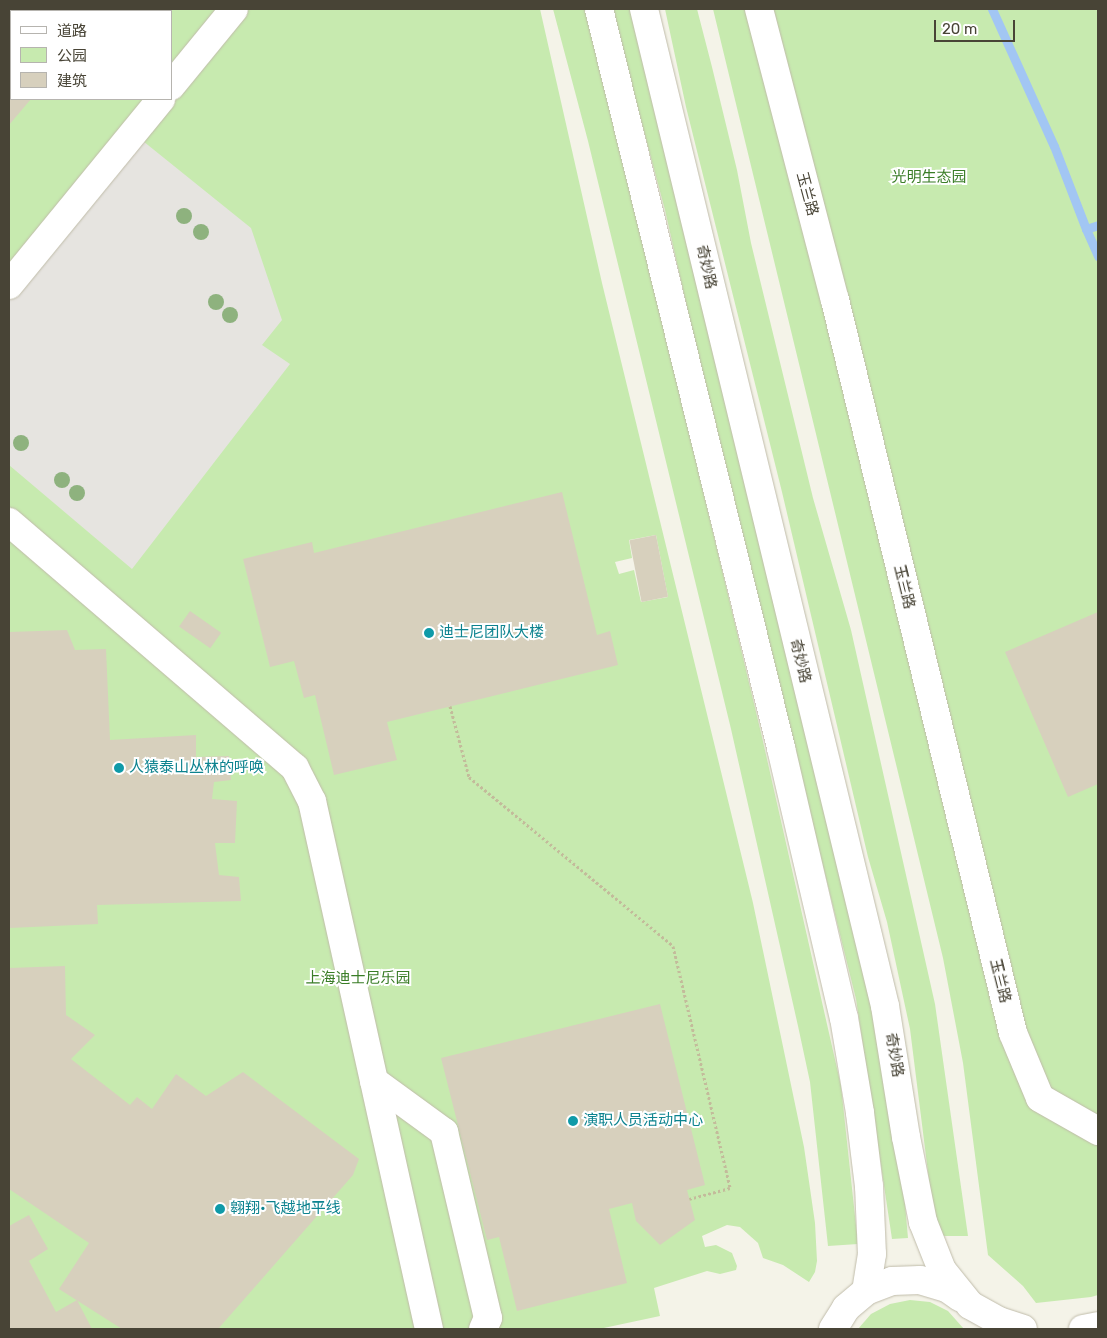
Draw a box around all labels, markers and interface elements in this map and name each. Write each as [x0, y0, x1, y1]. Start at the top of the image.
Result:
legend [10, 10, 172, 100]
scale bar [937, 10, 1018, 42]
text: 20 m [942, 20, 977, 38]
text: 道路 [57, 22, 87, 40]
text: 公园 [57, 47, 87, 65]
text: 建筑 [57, 72, 87, 90]
park label: 光明生态园 [892, 169, 966, 187]
street label: 玉兰路 [792, 170, 822, 218]
street label: 奇妙路 [692, 243, 720, 291]
street label: 玉兰路 [890, 563, 918, 611]
place label: 迪士尼团队大楼 [439, 624, 544, 642]
marker: 迪士尼团队大楼 [423, 627, 435, 639]
street label: 奇妙路 [786, 637, 814, 685]
place label: 人猿泰山丛林的呼唤 [129, 759, 264, 777]
marker: 人猿泰山丛林的呼唤 [113, 762, 125, 774]
street label: 玉兰路 [986, 957, 1014, 1005]
park label: 上海迪士尼乐园 [306, 970, 410, 988]
street label: 奇妙路 [881, 1031, 907, 1079]
place label: 演职人员活动中心 [583, 1112, 703, 1130]
marker: 演职人员活动中心 [567, 1115, 579, 1127]
place label: 翱翔•飞越地平线 [230, 1200, 341, 1218]
marker: 翱翔•飞越地平线 [214, 1203, 226, 1215]

